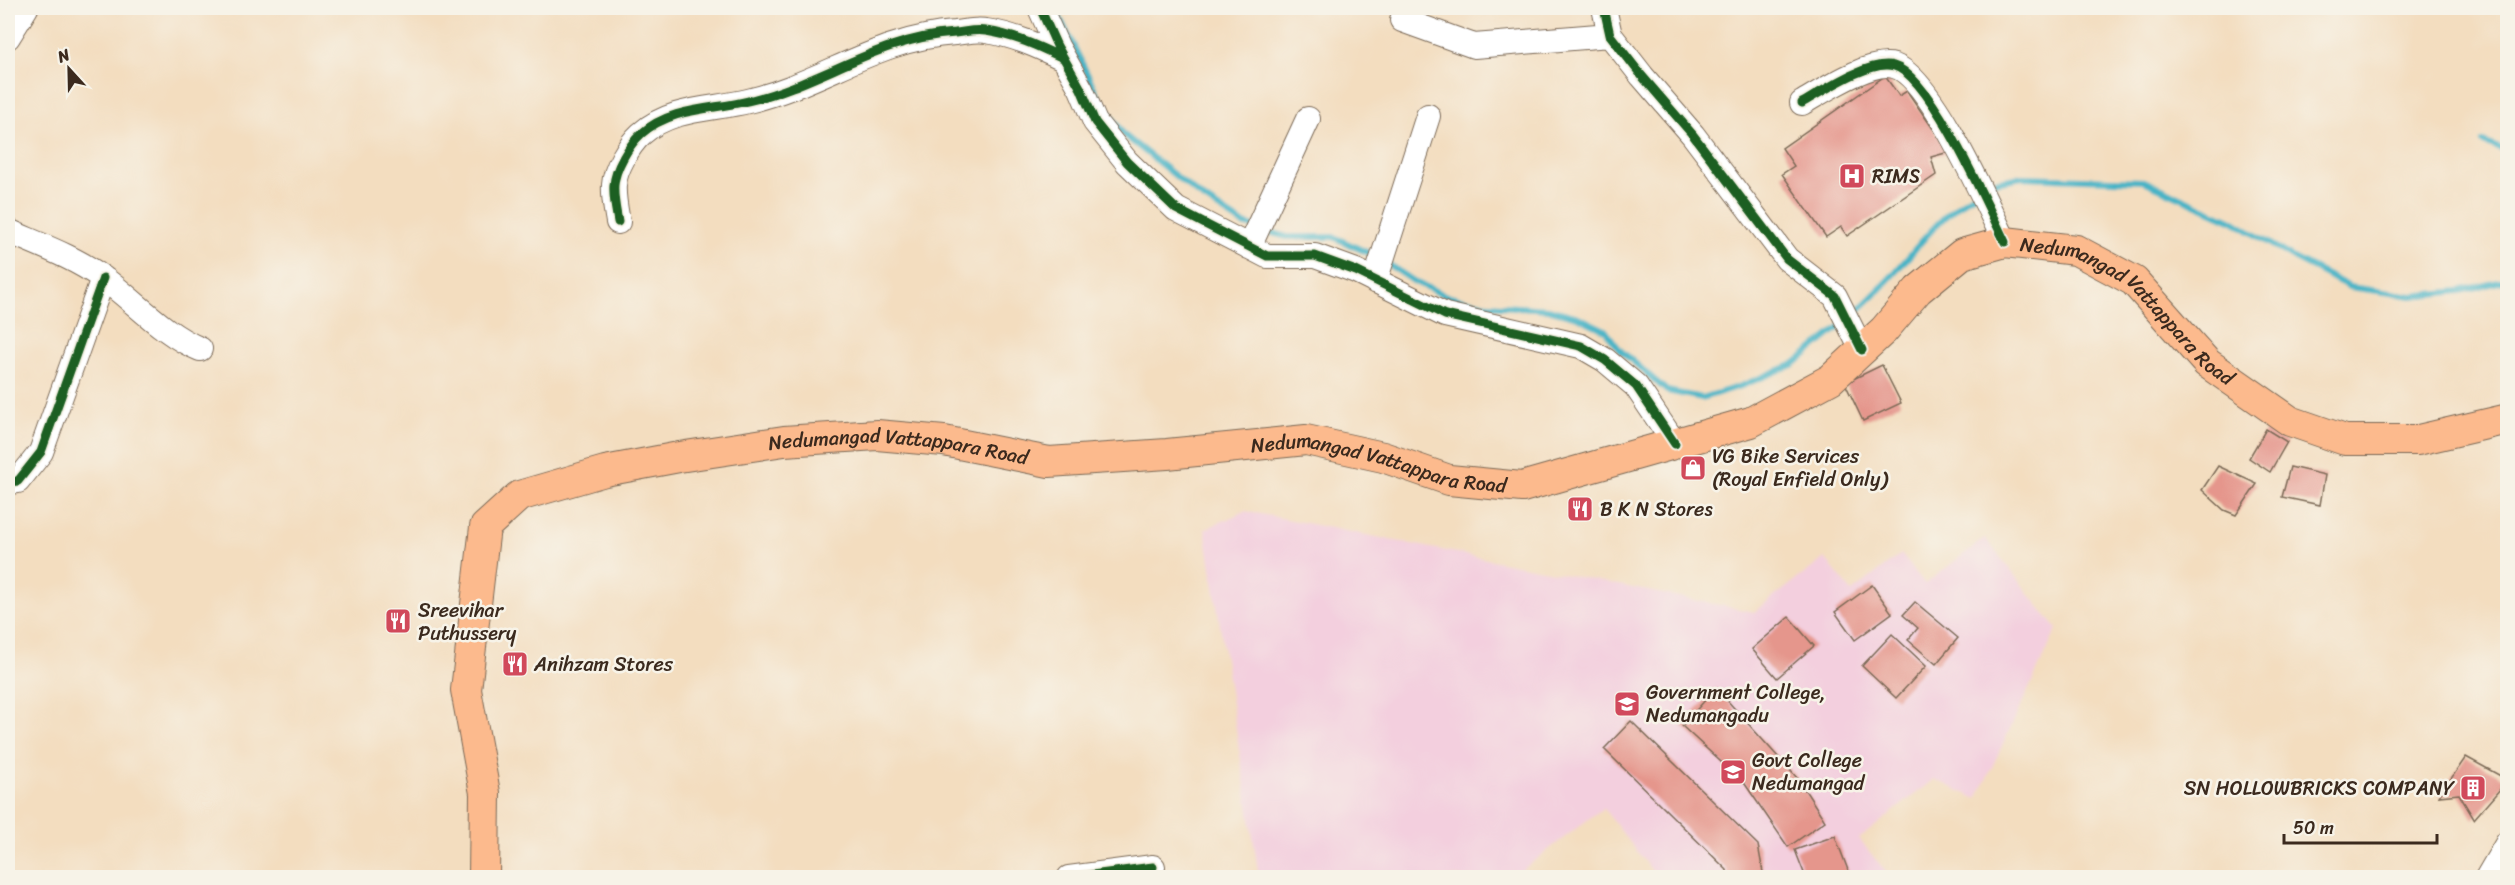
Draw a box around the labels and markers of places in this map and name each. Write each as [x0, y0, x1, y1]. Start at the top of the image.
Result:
place label: RIMS [1872, 159, 1920, 194]
hospital icon: RIMS [1837, 161, 1867, 191]
place label: VG Bike Services (Royal Enfield Only) [1712, 439, 1888, 497]
shop icon: VG Bike Services (Royal Enfield Only) [1678, 453, 1708, 483]
place label: B K N Stores [1600, 492, 1713, 527]
restaurant icon: B K N Stores [1565, 494, 1595, 524]
place label: Sreevihar Puthussery [418, 593, 517, 651]
restaurant icon: Sreevihar Puthussery [383, 606, 413, 636]
place label: Anihzam Stores [533, 647, 674, 682]
restaurant icon: Anihzam Stores [500, 649, 530, 679]
place label: Government College, Nedumangadu [1646, 675, 1826, 733]
school or university icon: Government College, Nedumangadu [1612, 689, 1642, 719]
place label: Govt College Nedumangad [1752, 743, 1866, 801]
school or university icon: Govt College Nedumangad [1718, 757, 1748, 787]
place label: SN HOLLOWBRICKS COMPANY [2184, 771, 2456, 806]
building icon: SN HOLLOWBRICKS COMPANY [2458, 773, 2488, 803]

